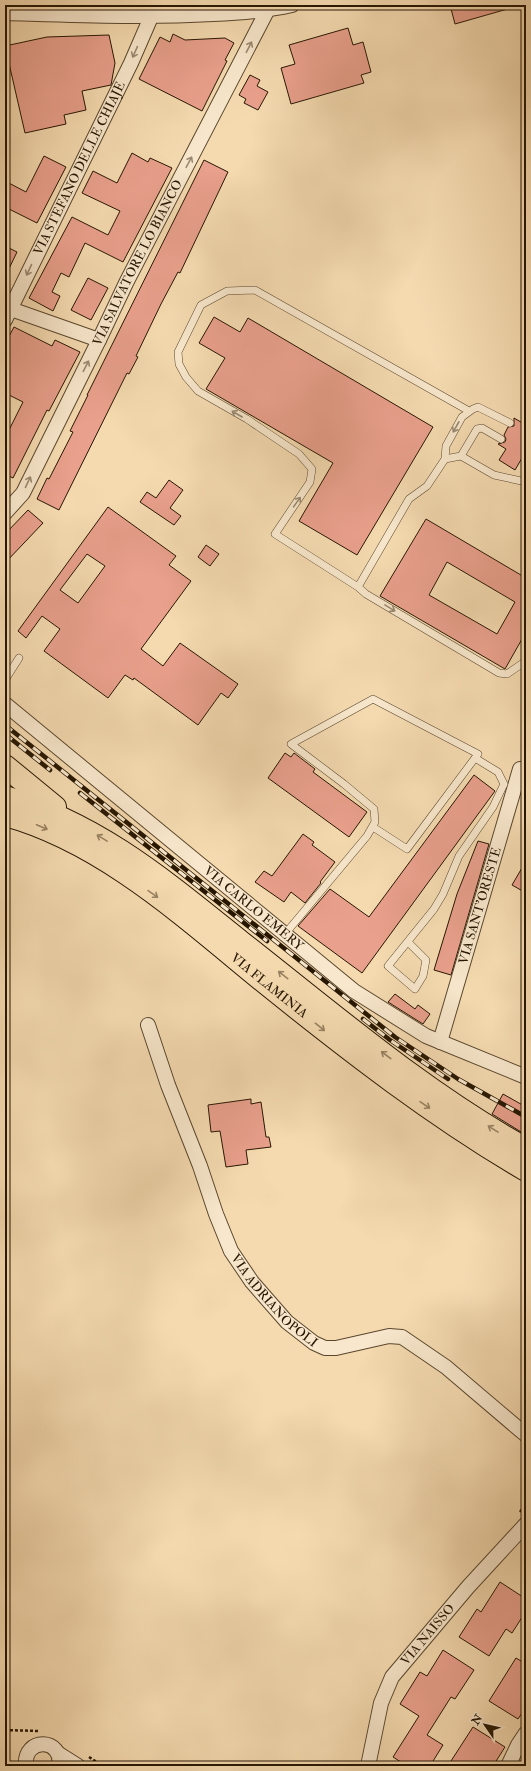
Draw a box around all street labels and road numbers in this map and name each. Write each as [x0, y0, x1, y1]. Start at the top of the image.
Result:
street label: VIA STEFANO DELLE CHIAJE [30, 79, 129, 258]
street label: VIA SALVATORE LO BIANCO [89, 177, 186, 349]
street label: VIA SANT'ORESTE [455, 845, 505, 966]
street label: VIA CARLO EMERY [201, 863, 308, 955]
street label: VIA FLAMINIA [227, 950, 312, 1022]
street label: VIA ADRIANOPOLI [227, 1251, 321, 1351]
street label: VIA NAISSO [397, 1601, 458, 1669]

